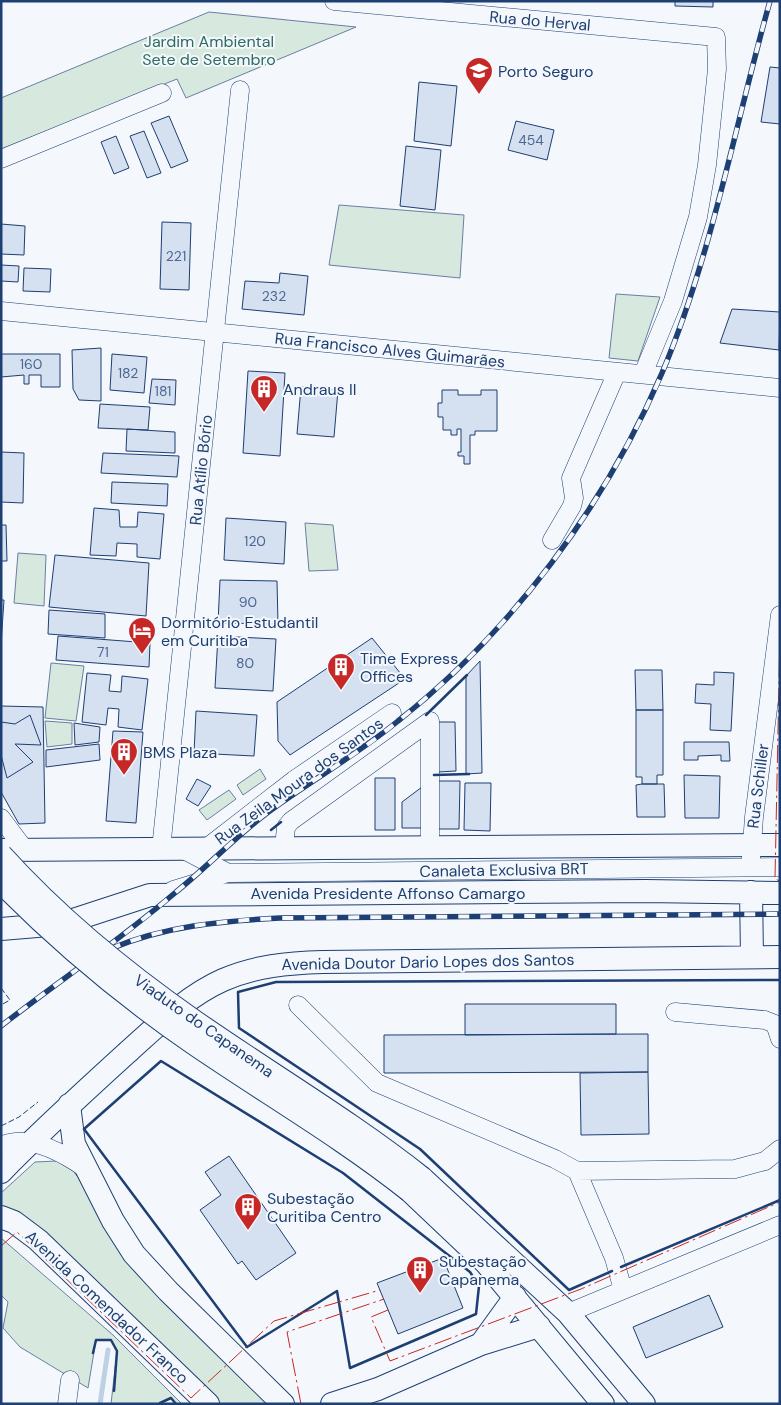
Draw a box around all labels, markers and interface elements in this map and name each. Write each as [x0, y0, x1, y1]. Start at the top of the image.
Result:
street label: Rua do Herval [488, 6, 592, 36]
park label: Jardim Ambiental Sete de Setembro [142, 31, 276, 70]
school or university icon: Porto Seguro [464, 56, 494, 95]
place label: Porto Seguro [498, 61, 594, 82]
house number: 454 [518, 131, 544, 149]
house number: 221 [166, 247, 186, 265]
house number: 232 [262, 287, 286, 305]
street label: Rua Francisco Alves Guimarães [274, 327, 506, 373]
house number: 160 [20, 355, 42, 373]
house number: 182 [118, 364, 138, 382]
building icon: Andraus II [249, 374, 279, 413]
place label: Andraus II [283, 379, 356, 400]
house number: 181 [155, 382, 171, 400]
street label: Rua Atílio Bório [185, 414, 217, 526]
house number: 120 [244, 532, 266, 550]
house number: 90 [239, 593, 257, 611]
place label: Dormitório Estudantil em Curitiba [161, 612, 318, 651]
hotel icon: Dormitório Estudantil em Curitiba [127, 616, 157, 655]
house number: 71 [97, 643, 109, 661]
place label: Time Express Offices [360, 648, 458, 687]
building icon: Time Express Offices [326, 652, 356, 691]
house number: 80 [236, 654, 254, 672]
street label: Rua Zeila Moura dos Santos [211, 713, 387, 849]
building icon: BMS Plaza [109, 737, 139, 776]
place label: BMS Plaza [143, 742, 217, 763]
street label: Rua Schiller [742, 742, 774, 830]
street label: Canaleta Exclusiva BRT [419, 858, 589, 882]
street label: Avenida Presidente Affonso Camargo [251, 883, 525, 904]
street label: Avenida Doutor Dario Lopes dos Santos [281, 949, 575, 975]
street label: Viaduto do Capanema [130, 970, 278, 1082]
place label: Subestação Curitiba Centro [267, 1188, 382, 1227]
building icon: Subestação Curitiba Centro [233, 1192, 263, 1231]
street label: Avenida Comendador Franco [21, 1226, 193, 1388]
place label: Subestação Capanema [439, 1251, 527, 1290]
building icon: Subestação Capanema [405, 1255, 435, 1294]

